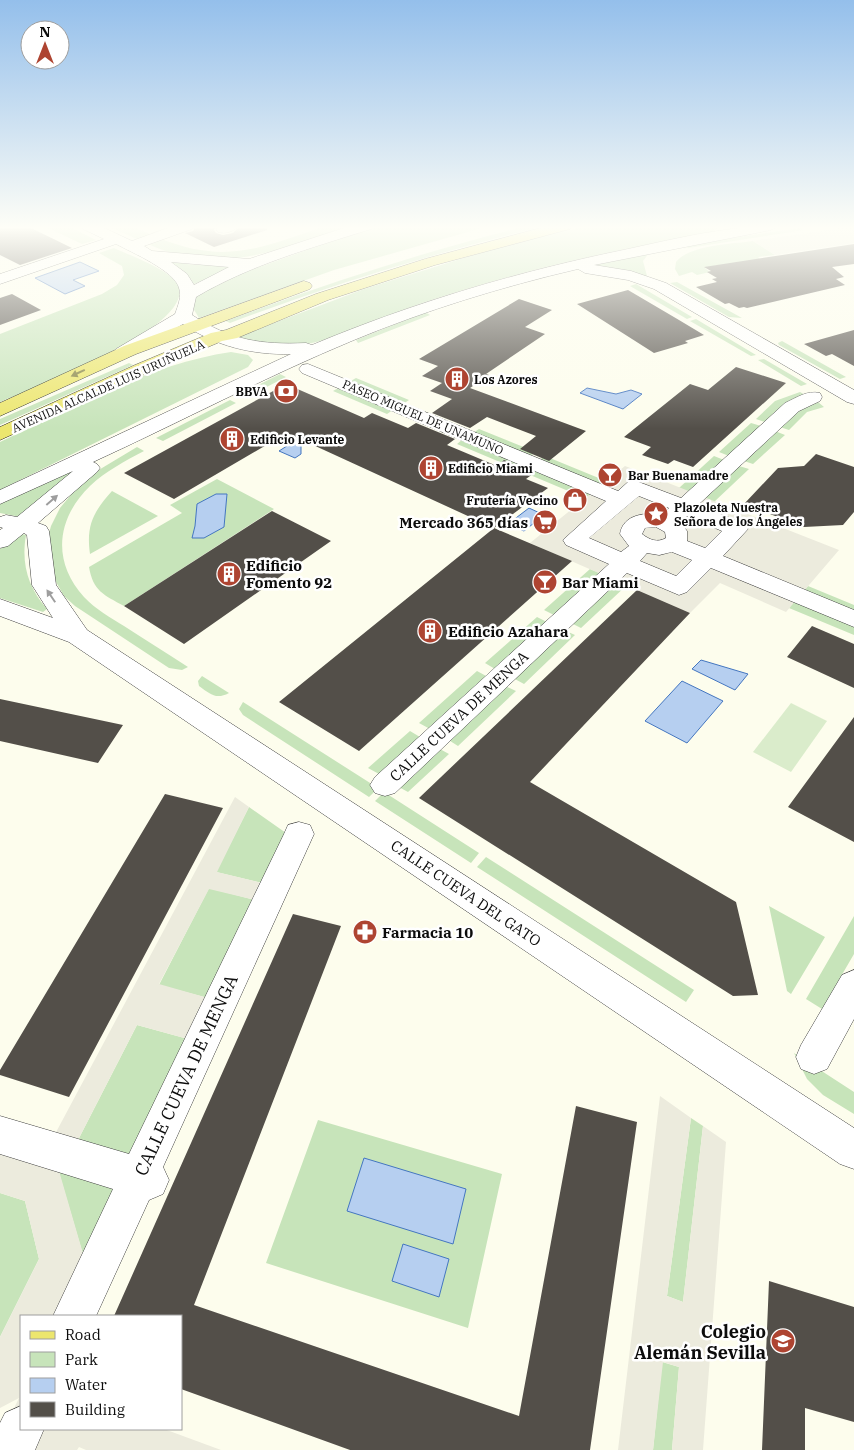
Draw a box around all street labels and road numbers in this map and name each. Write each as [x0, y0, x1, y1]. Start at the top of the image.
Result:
street label: AVENIDA ALCALDE LUIS URUÑUELA [9, 336, 207, 435]
street label: PASEO MIGUEL DE UNAMUNO [340, 376, 506, 458]
street label: CALLE CUEVA DE MENGA [386, 646, 533, 785]
street label: CALLE CUEVA DEL GATO [387, 836, 545, 950]
street label: CALLE CUEVA DE MENGA [129, 970, 243, 1179]

